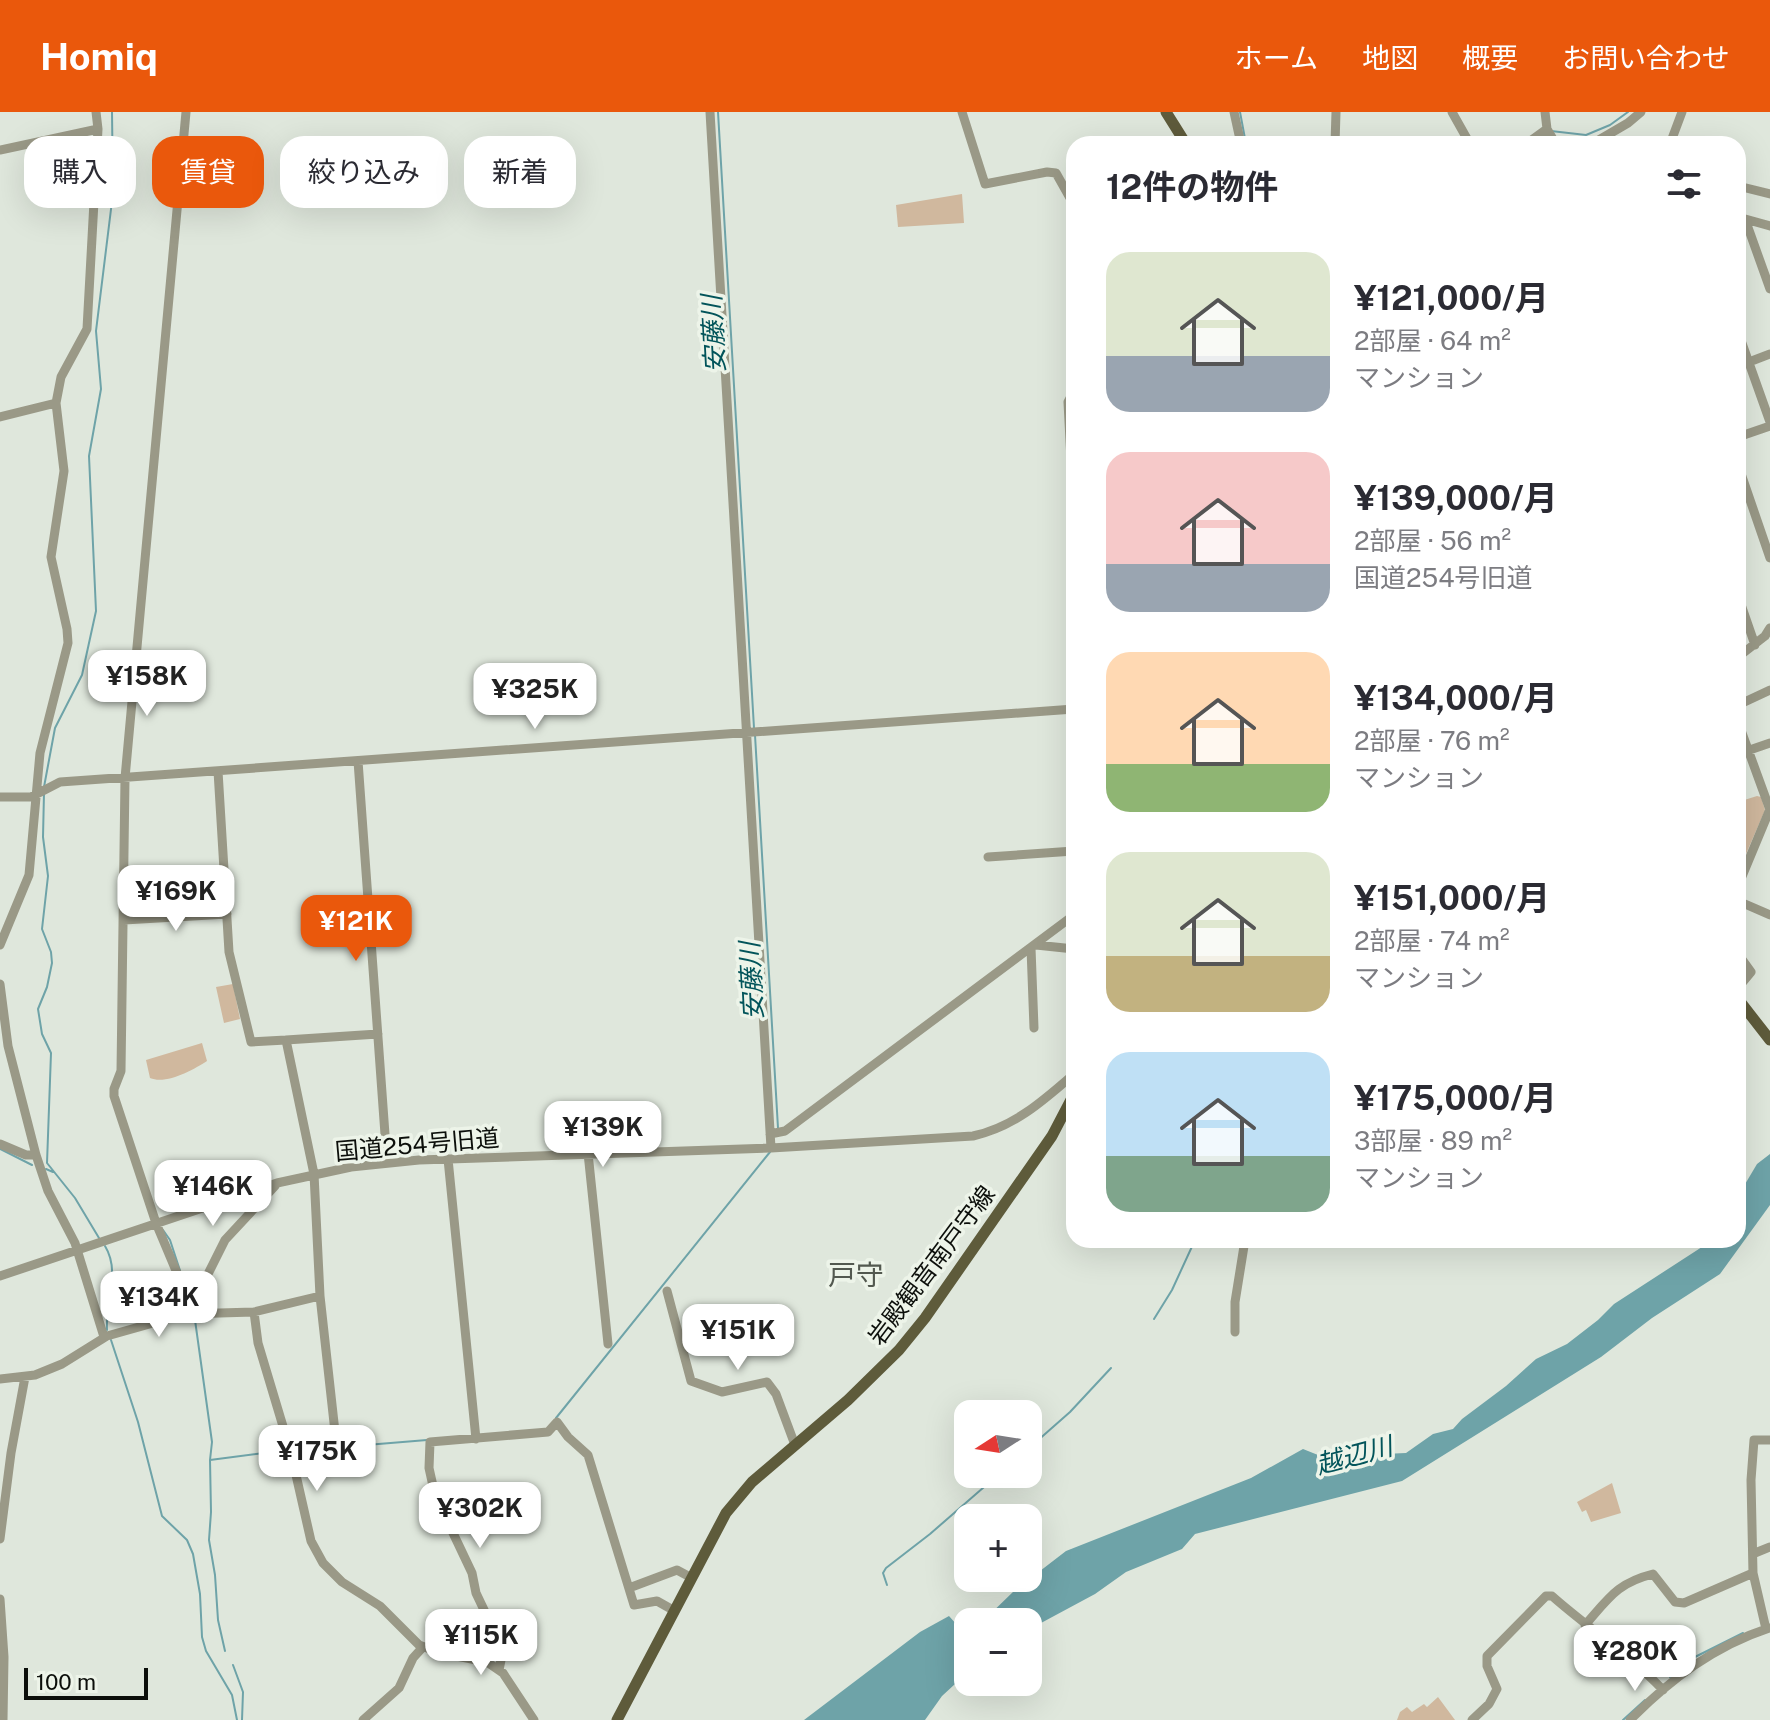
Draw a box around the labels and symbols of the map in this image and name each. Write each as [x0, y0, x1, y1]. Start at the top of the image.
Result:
water label: 安藤川 [695, 291, 731, 374]
pin: ¥158K [91, 650, 203, 718]
pin: ¥325K [479, 663, 591, 731]
pin: ¥169K [120, 865, 232, 933]
pin: ¥121K [300, 895, 412, 963]
water label: 安藤川 [733, 938, 769, 1021]
pin: ¥139K [547, 1101, 659, 1169]
street label: 国道254号旧道 [334, 1123, 500, 1165]
pin: ¥146K [157, 1160, 269, 1228]
street label: 岩殿観音南戸守線 [862, 1180, 1000, 1350]
district label: 戸守 [828, 1258, 884, 1291]
pin: ¥134K [103, 1271, 215, 1339]
pin: ¥151K [682, 1304, 794, 1372]
north arrow [954, 1400, 1042, 1488]
pin: ¥175K [261, 1425, 373, 1493]
water label: 越辺川 [1312, 1429, 1399, 1480]
pin: ¥302K [424, 1482, 536, 1550]
pin: ¥115K [425, 1609, 537, 1677]
pin: ¥280K [1579, 1625, 1691, 1693]
scale bar [24, 1664, 148, 1700]

